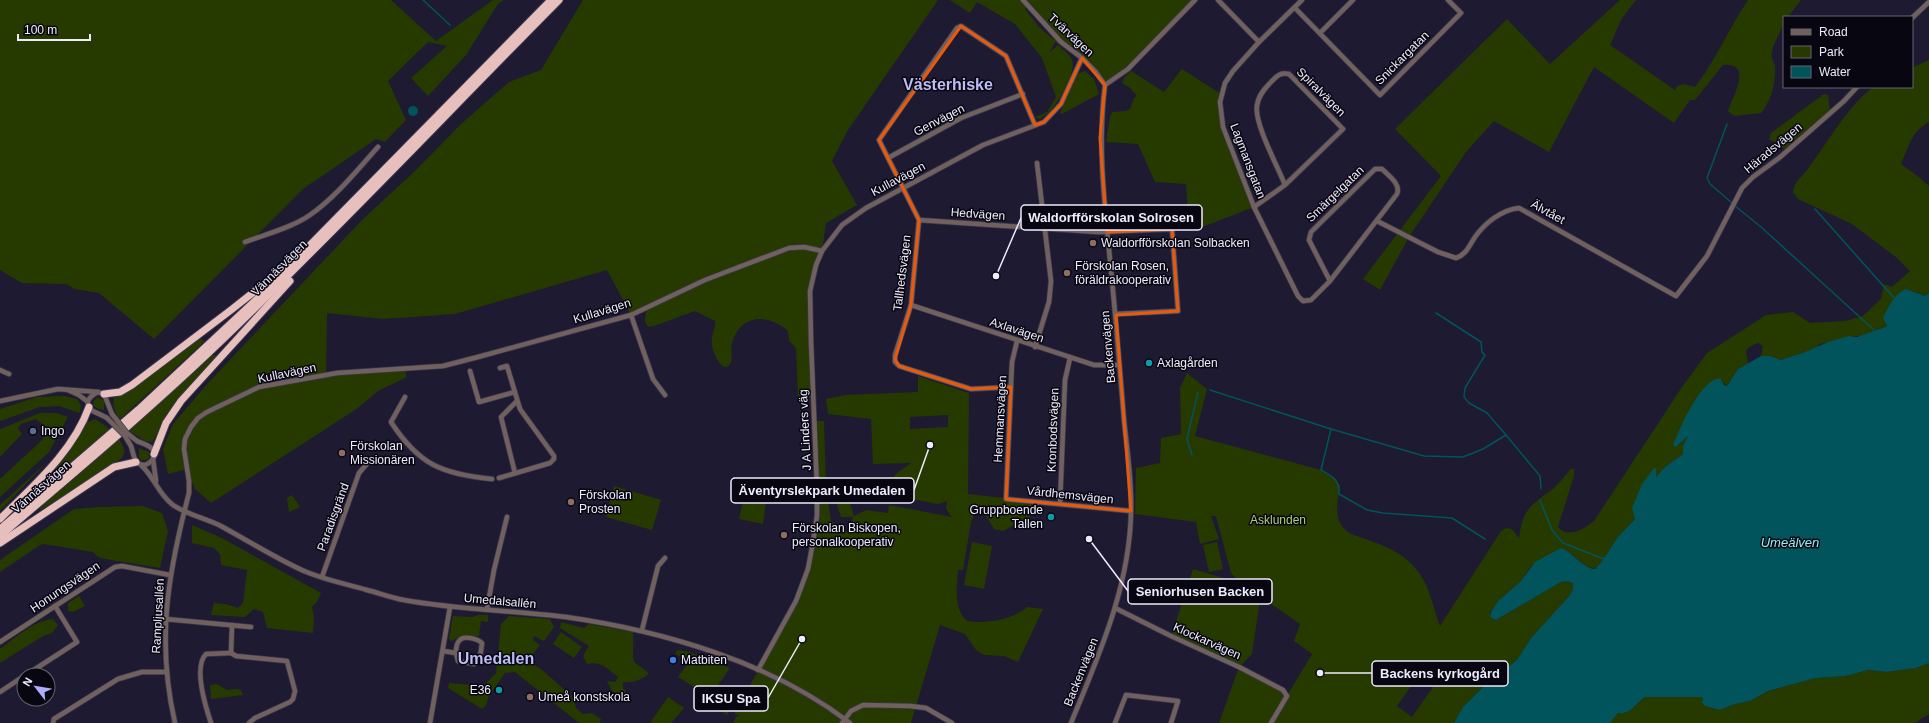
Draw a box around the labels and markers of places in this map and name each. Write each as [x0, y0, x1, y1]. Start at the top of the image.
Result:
callout: Waldorfförskolan Solrosen [1021, 205, 1202, 230]
place label: Waldorfförskolan Solbacken [1101, 236, 1250, 250]
marker: Waldorfförskolan Solbacken [1088, 238, 1098, 248]
place label: Förskolan Rosen, föräldrakooperativ [1075, 259, 1171, 287]
marker: Förskolan Rosen, föräldrakooperativ [1062, 268, 1072, 278]
place label: Axlagården [1157, 356, 1218, 370]
marker: Axlagården [1144, 358, 1154, 368]
place label: Ingo [41, 424, 65, 438]
marker: Ingo [28, 426, 38, 436]
place label: Förskolan Missionären [350, 439, 415, 467]
marker: Förskolan Missionären [337, 448, 347, 458]
callout: Äventyrslekpark Umedalen [731, 478, 914, 503]
place label: Förskolan Prosten [579, 488, 632, 516]
marker: Förskolan Prosten [566, 497, 576, 507]
place label: Gruppboende Tallen [970, 503, 1043, 531]
marker: Gruppboende Tallen [1046, 512, 1056, 522]
place label: Förskolan Biskopen, personalkooperativ [792, 521, 901, 549]
marker: Förskolan Biskopen, personalkooperativ [779, 530, 789, 540]
callout: Seniorhusen Backen [1128, 579, 1272, 604]
place label: Matbiten [681, 653, 727, 667]
marker: Matbiten [668, 655, 678, 665]
callout: Backens kyrkogård [1372, 661, 1508, 686]
place label: E36 [470, 683, 491, 697]
marker: E36 [494, 685, 504, 695]
callout: IKSU Spa [694, 686, 768, 711]
place label: Umeå konstskola [538, 690, 630, 704]
marker: Umeå konstskola [525, 692, 535, 702]

